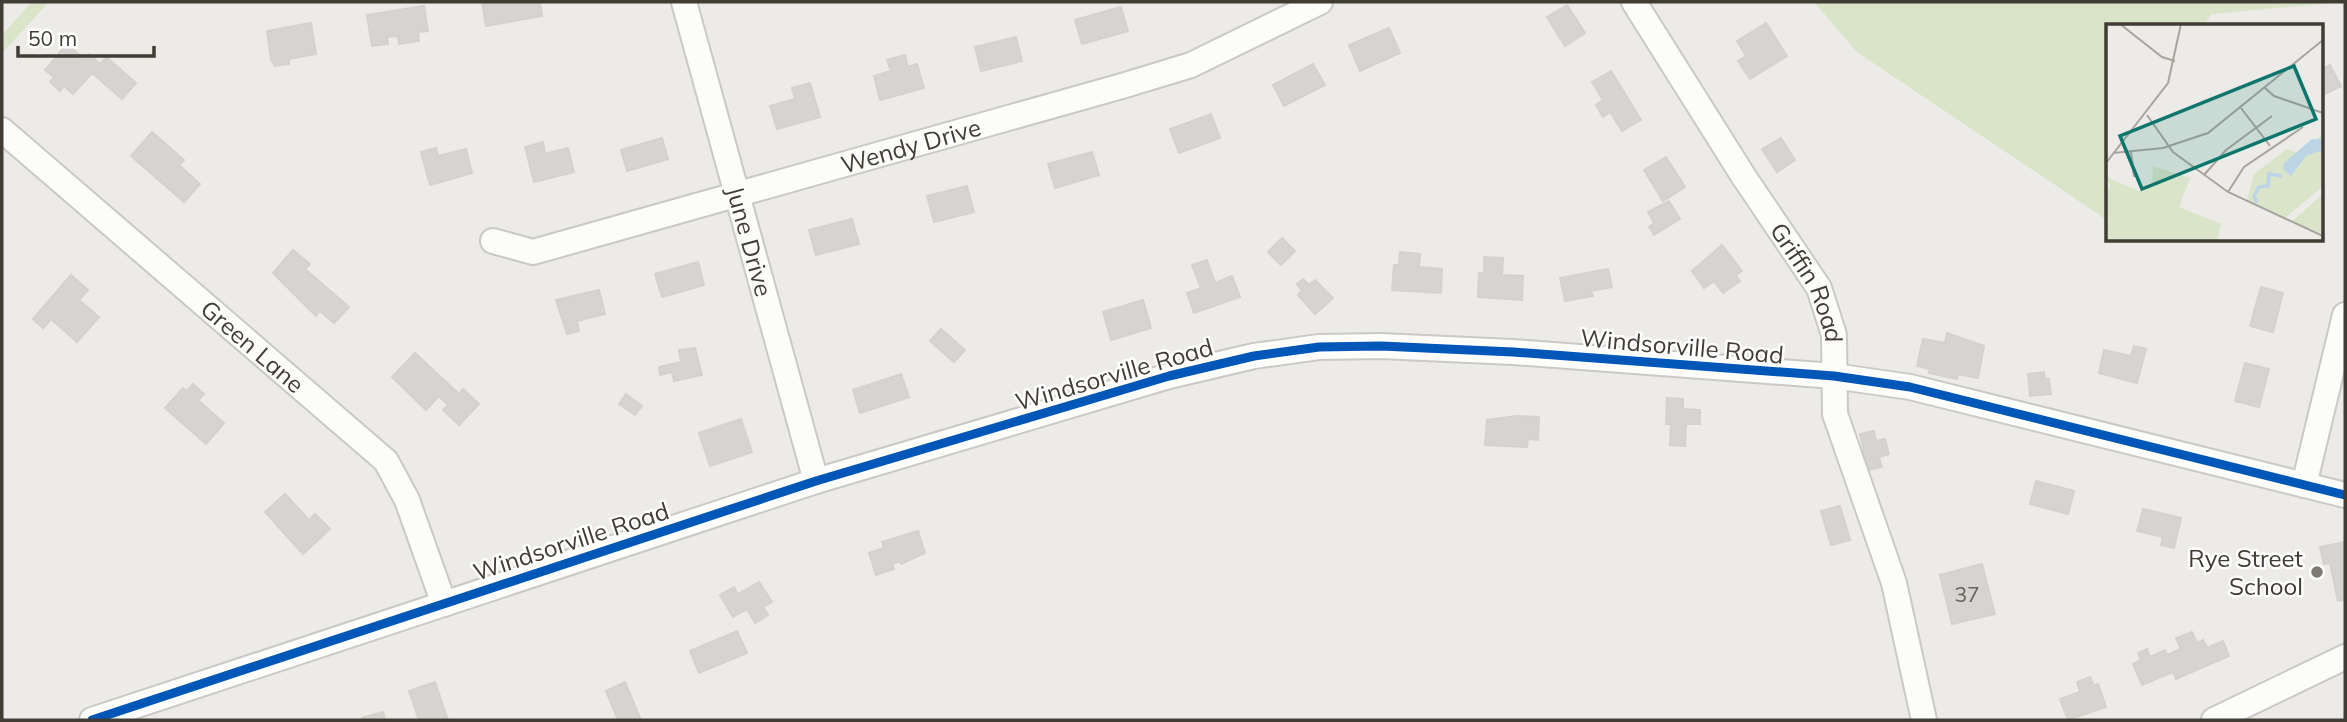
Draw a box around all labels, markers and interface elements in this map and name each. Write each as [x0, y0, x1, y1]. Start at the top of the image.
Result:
scale bar [18, 14, 154, 58]
inset map [2106, 24, 2322, 242]
text: 50 m [28, 25, 77, 51]
street label: Wendy Drive [837, 112, 984, 179]
street label: June Drive [720, 183, 779, 300]
street label: Griffin Road [1764, 217, 1849, 343]
street label: Green Lane [195, 293, 311, 399]
street label: Windsorville Road [1579, 322, 1785, 370]
street label: Windsorville Road [1012, 331, 1216, 417]
street label: Windsorville Road [469, 495, 673, 587]
place label: Rye Street School [2188, 543, 2303, 601]
marker: Rye Street School [2309, 564, 2325, 580]
house number: 37 [1954, 581, 1980, 607]

